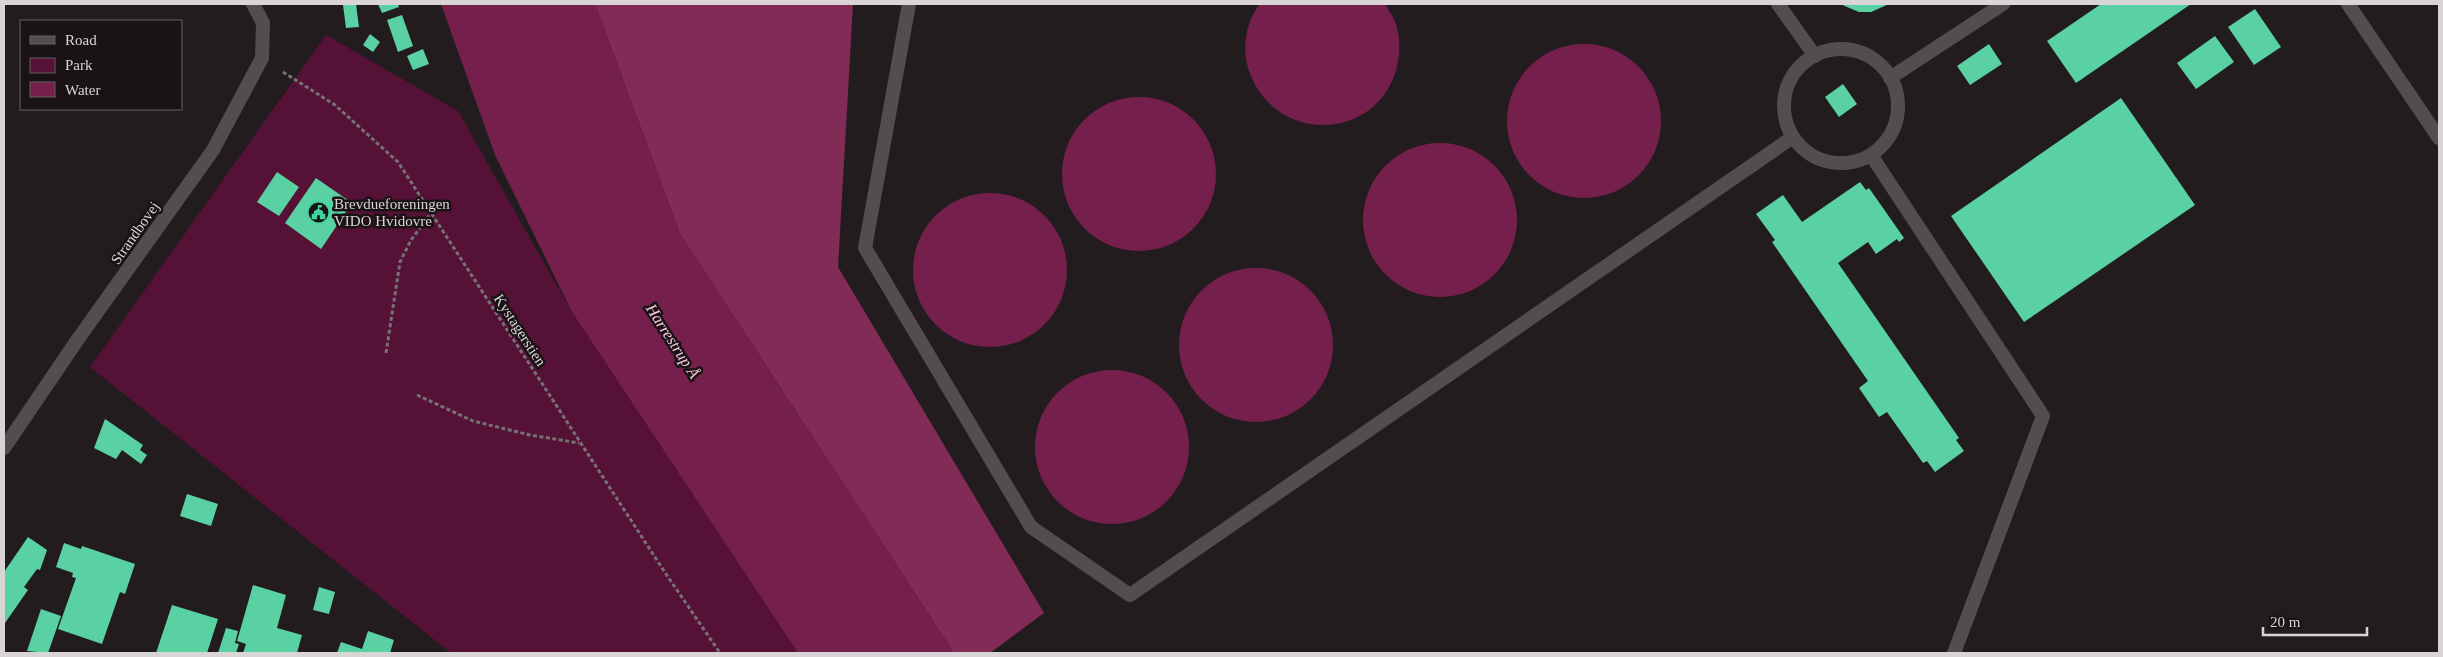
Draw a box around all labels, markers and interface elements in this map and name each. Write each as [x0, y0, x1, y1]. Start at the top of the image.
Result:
legend [20, 20, 182, 110]
text: Road [65, 32, 97, 48]
text: Park [65, 57, 93, 73]
text: Water [65, 82, 100, 98]
place label: Brevdueforeningen VIDO Hvidovre [334, 196, 450, 229]
street label: Strandbovej [108, 199, 162, 267]
public building icon: Brevdueforeningen VIDO Hvidovre [306, 201, 330, 225]
street label: Kystagerstien [491, 291, 549, 369]
water label: Harrestrup Å [641, 300, 703, 382]
scale bar [2263, 604, 2367, 636]
text: 20 m [2270, 614, 2301, 630]

